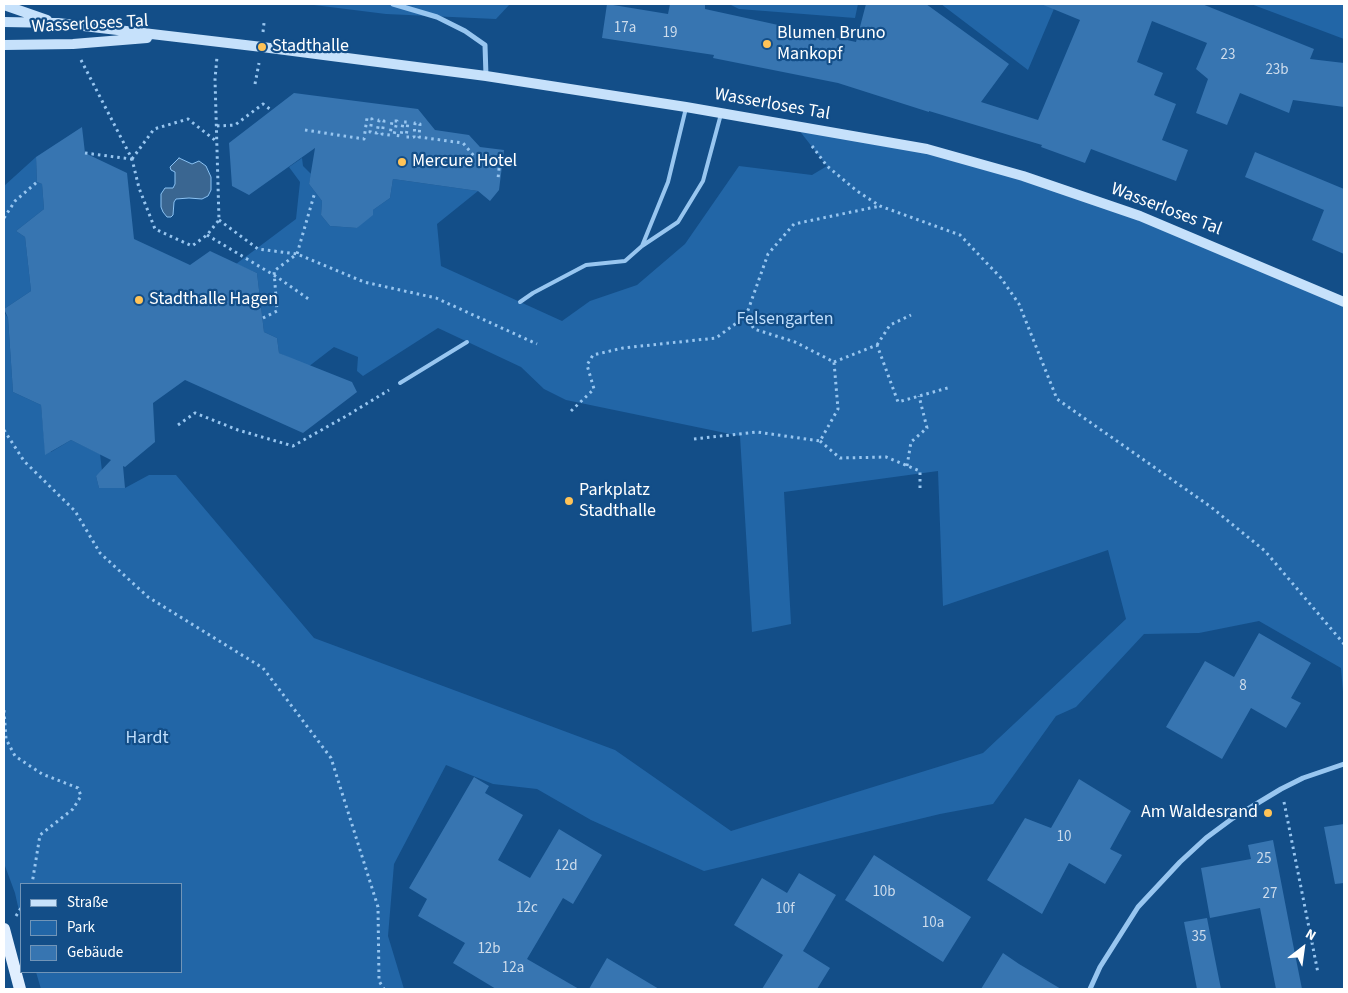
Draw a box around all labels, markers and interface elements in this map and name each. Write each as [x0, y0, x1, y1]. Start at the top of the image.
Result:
street label: Wasserloses Tal [31, 11, 149, 39]
house number: 17a [614, 20, 636, 38]
place label: Blumen Bruno Mankopf [777, 23, 885, 66]
house number: 19 [663, 25, 677, 43]
place label: Stadthalle [272, 36, 349, 58]
marker: Blumen Bruno Mankopf [761, 38, 773, 50]
marker: Stadthalle [256, 41, 268, 53]
house number: 23 [1221, 47, 1235, 65]
house number: 23b [1265, 62, 1289, 80]
street label: Wasserloses Tal [712, 84, 832, 126]
place label: Mercure Hotel [412, 151, 517, 173]
marker: Mercure Hotel [396, 156, 408, 168]
street label: Wasserloses Tal [1107, 179, 1225, 241]
place label: Stadthalle Hagen [149, 289, 278, 311]
marker: Stadthalle Hagen [133, 294, 145, 306]
park label: Felsengarten [736, 309, 834, 331]
place label: Parkplatz Stadthalle [579, 480, 656, 522]
marker: Parkplatz Stadthalle [563, 495, 575, 507]
house number: 8 [1239, 678, 1247, 696]
park label: Hardt [126, 728, 168, 750]
place label: Am Waldesrand [1141, 802, 1258, 824]
marker: Am Waldesrand [1262, 807, 1274, 819]
house number: 10 [1057, 829, 1071, 847]
house number: 25 [1257, 851, 1271, 869]
house number: 12d [554, 858, 578, 876]
legend [20, 883, 182, 973]
house number: 10b [872, 884, 896, 902]
house number: 27 [1263, 886, 1277, 904]
text: Straße [67, 892, 108, 913]
house number: 12c [516, 900, 538, 918]
house number: 10f [775, 901, 795, 919]
house number: 10a [922, 915, 944, 933]
text: Park [67, 917, 95, 938]
north arrow [1278, 923, 1328, 973]
text: N [1301, 924, 1320, 946]
house number: 35 [1192, 929, 1206, 947]
house number: 12b [477, 941, 501, 959]
text: Gebäude [67, 942, 123, 963]
house number: 12a [502, 960, 524, 978]

